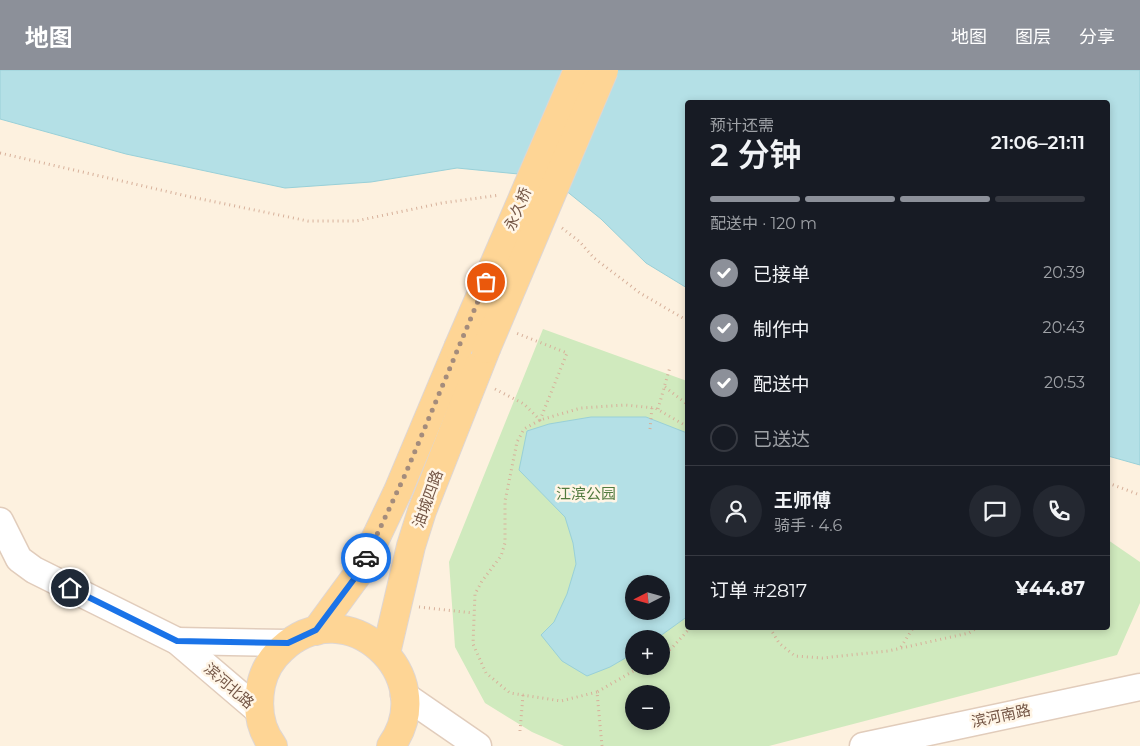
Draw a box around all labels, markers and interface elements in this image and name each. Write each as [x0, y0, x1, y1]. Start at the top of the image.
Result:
text: 地图 [25, 23, 73, 52]
text: 地图 [951, 26, 987, 48]
text: 图层 [1015, 26, 1051, 48]
text: 分享 [1079, 26, 1115, 48]
text: 预计还需 [710, 116, 774, 135]
text: 21:06–21:11 [991, 131, 1085, 154]
text: 2 分钟 [710, 135, 801, 174]
street label: 永久桥 [500, 184, 535, 233]
text: 配送中 · 120 m [710, 214, 817, 233]
icon: check [710, 259, 738, 287]
pin [465, 261, 507, 303]
text: 已接单 [753, 263, 810, 286]
text: 20:39 [1043, 263, 1085, 282]
icon: bag [472, 268, 500, 296]
icon: check [710, 314, 738, 342]
text: 制作中 [753, 318, 810, 341]
text: 20:43 [1043, 318, 1085, 337]
icon: check [710, 369, 738, 397]
text: 配送中 [753, 373, 810, 396]
text: 20:53 [1044, 373, 1085, 392]
text: 已送达 [753, 428, 810, 451]
street label: 油城四路 [408, 467, 447, 530]
park label: 江滨公园 [556, 484, 616, 503]
button: person [710, 485, 762, 537]
button: chat [969, 485, 1021, 537]
button: phone [1033, 485, 1085, 537]
text: 王师傅 [774, 489, 831, 512]
text: 骑手 · 4.6 [774, 516, 842, 535]
courier [341, 533, 391, 583]
icon: car [352, 544, 380, 572]
pin [49, 567, 91, 609]
icon: home [56, 574, 84, 602]
north arrow [625, 575, 670, 620]
map controls [625, 575, 670, 730]
text: ¥44.87 [1015, 577, 1085, 600]
text: 订单 #2817 [710, 579, 807, 602]
button: + [625, 630, 670, 675]
street label: 滨河北路 [200, 659, 258, 712]
button: − [625, 685, 670, 730]
street label: 滨河南路 [970, 700, 1032, 731]

